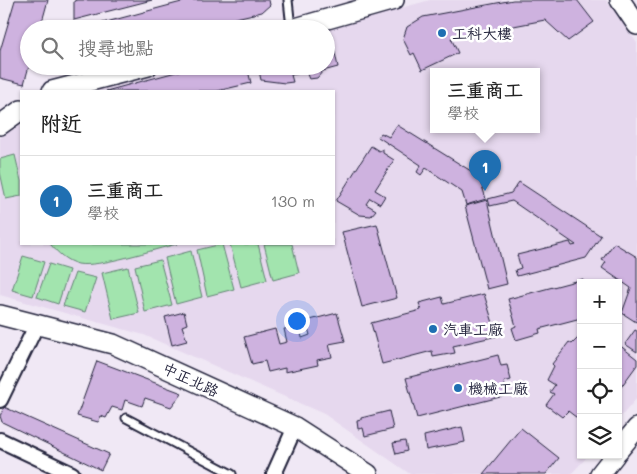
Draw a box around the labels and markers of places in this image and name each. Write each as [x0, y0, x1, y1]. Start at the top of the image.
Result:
place label: 工科大樓 [452, 23, 512, 43]
marker: 工科大樓 [436, 27, 448, 39]
pin: 1 [469, 150, 501, 191]
place label: 汽車工廠 [443, 319, 503, 339]
marker: 汽車工廠 [427, 323, 439, 335]
place label: 機械工廠 [468, 378, 528, 398]
marker: 機械工廠 [452, 382, 464, 394]

